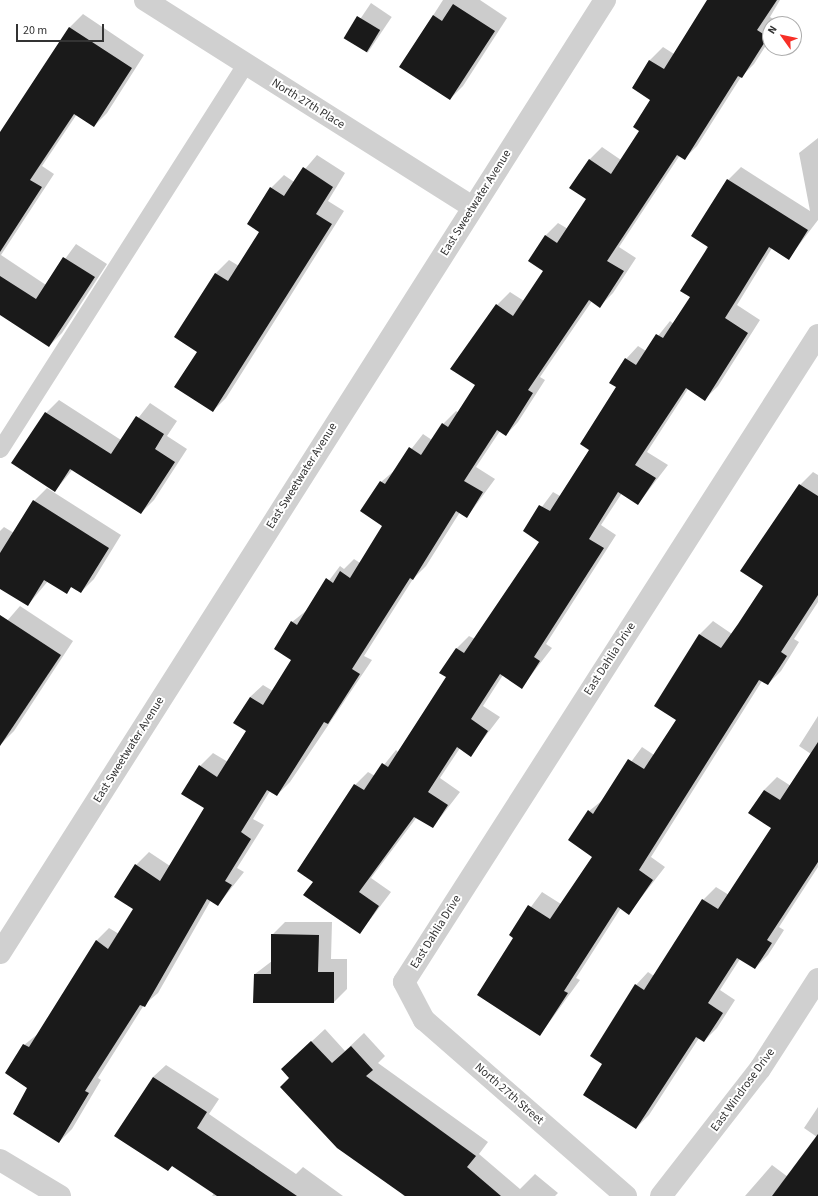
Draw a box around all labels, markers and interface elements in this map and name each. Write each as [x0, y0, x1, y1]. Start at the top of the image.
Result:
scale bar [18, 16, 106, 42]
north arrow [762, 16, 802, 56]
text: 20 m [23, 22, 47, 39]
text: N [764, 23, 781, 37]
street label: North 27th Place [269, 76, 347, 132]
street label: East Sweetwater Avenue [438, 147, 514, 259]
street label: East Sweetwater Avenue [264, 420, 340, 532]
street label: East Dahlia Drive [581, 620, 639, 698]
street label: East Sweetwater Avenue [91, 694, 167, 806]
street label: East Dahlia Drive [408, 893, 464, 971]
street label: East Windrose Drive [708, 1046, 778, 1134]
street label: North 27th Street [472, 1060, 546, 1128]

